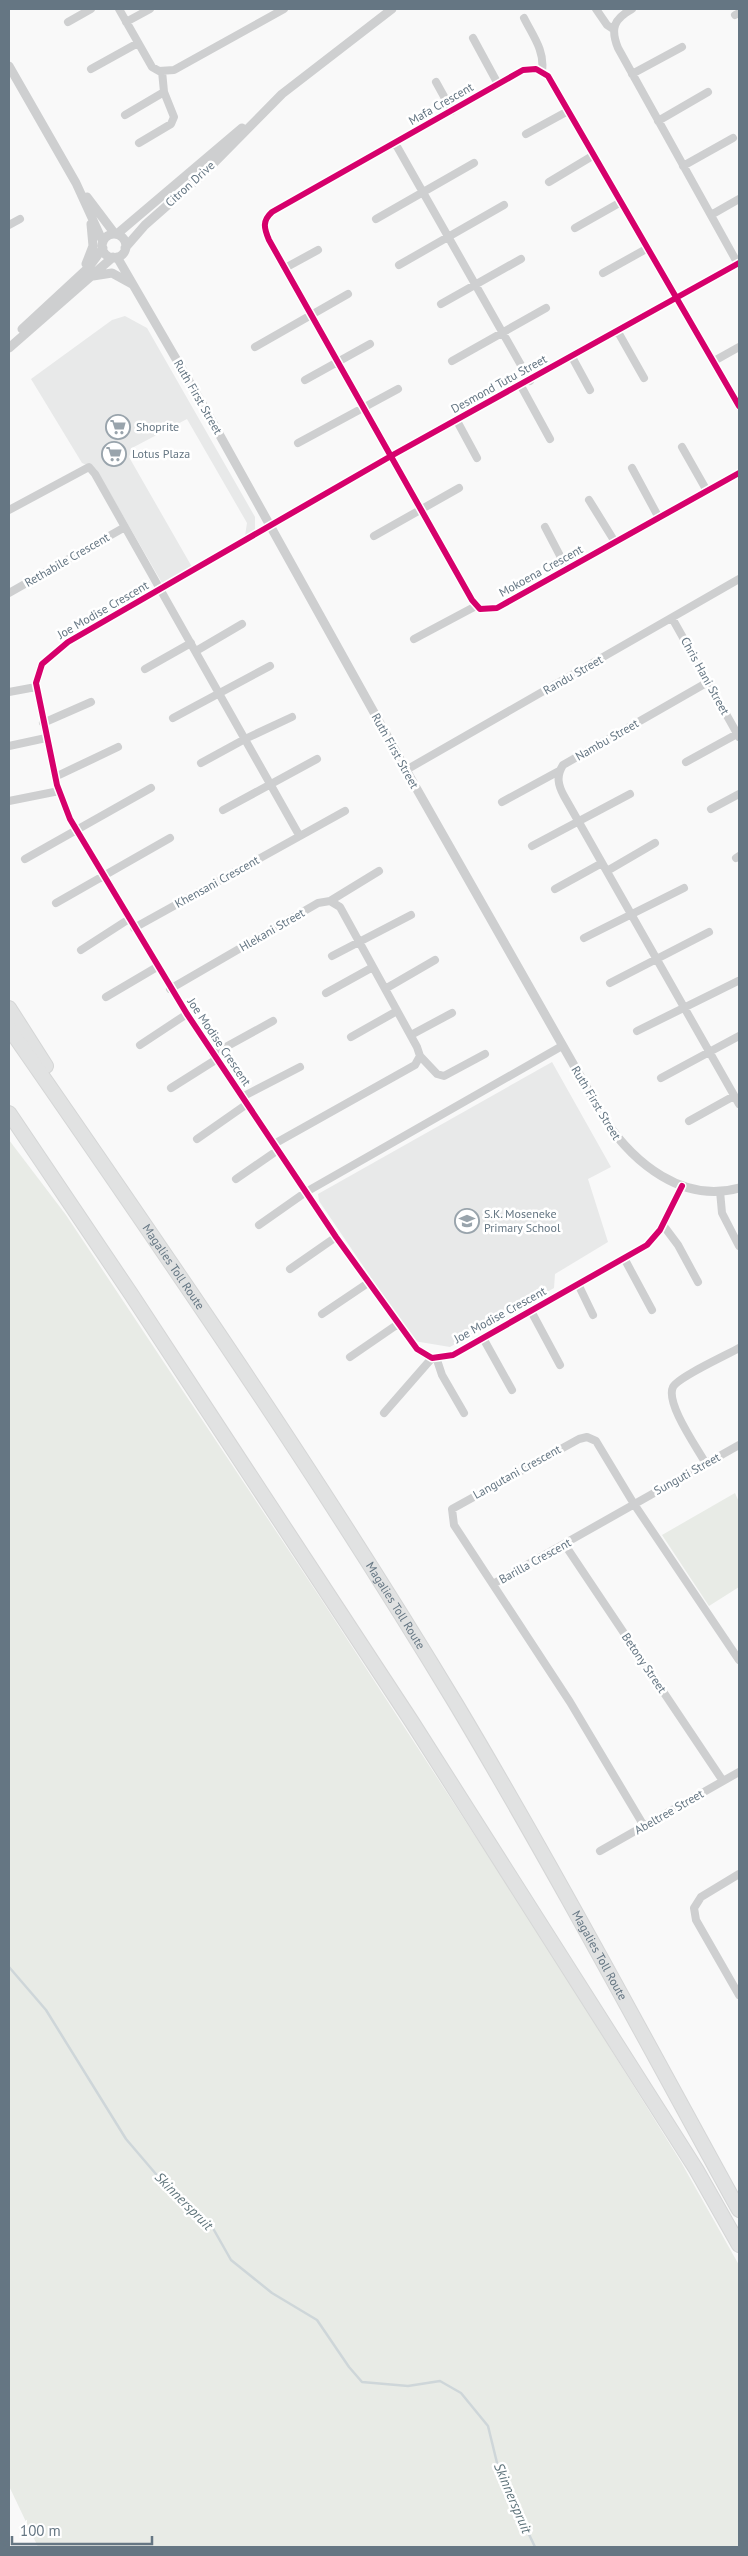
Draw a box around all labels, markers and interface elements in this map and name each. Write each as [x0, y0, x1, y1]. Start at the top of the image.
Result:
street label: Mafa Crescent [406, 79, 476, 128]
street label: Citron Drive [162, 158, 217, 210]
street label: Desmond Tutu Street [448, 351, 549, 416]
street label: Ruth First Street [171, 357, 226, 437]
supermarket icon: Shoprite [105, 414, 131, 440]
place label: Shoprite [136, 419, 179, 434]
supermarket icon: Lotus Plaza [101, 441, 127, 467]
place label: Lotus Plaza [132, 446, 190, 461]
street label: Rethabile Crescent [22, 529, 112, 590]
street label: Mokoena Crescent [496, 541, 585, 600]
street label: Joe Modise Crescent [54, 577, 151, 642]
street label: Chris Hani Street [678, 634, 733, 717]
street label: Randu Street [540, 651, 605, 698]
street label: Ruth First Street [369, 710, 422, 791]
street label: Nambu Street [572, 715, 641, 764]
street label: Khensani Crescent [172, 852, 262, 911]
street label: Hlekani Street [236, 905, 307, 954]
street label: Joe Modise Crescent [184, 994, 254, 1089]
street label: Ruth First Street [568, 1063, 624, 1143]
place label: S.K. Moseneke Primary School [484, 1206, 561, 1235]
school or university icon: S.K. Moseneke Primary School [454, 1208, 480, 1234]
street label: Magalies Toll Route [140, 1221, 208, 1312]
street label: Joe Modise Crescent [450, 1283, 548, 1347]
street label: Langutani Crescent [470, 1441, 563, 1502]
street label: Sunguti Street [651, 1449, 723, 1498]
street label: Barilla Crescent [496, 1535, 573, 1587]
street label: Magalies Toll Route [363, 1559, 429, 1652]
street label: Betony Street [619, 1630, 670, 1696]
street label: Abeltree Street [632, 1786, 706, 1837]
street label: Magalies Toll Route [569, 1908, 631, 2003]
water label: Skinnerspruit [151, 2168, 217, 2234]
water label: Skinnerspruit [490, 2460, 536, 2537]
scale bar [12, 2514, 152, 2546]
text: 100 m [20, 2521, 61, 2540]

